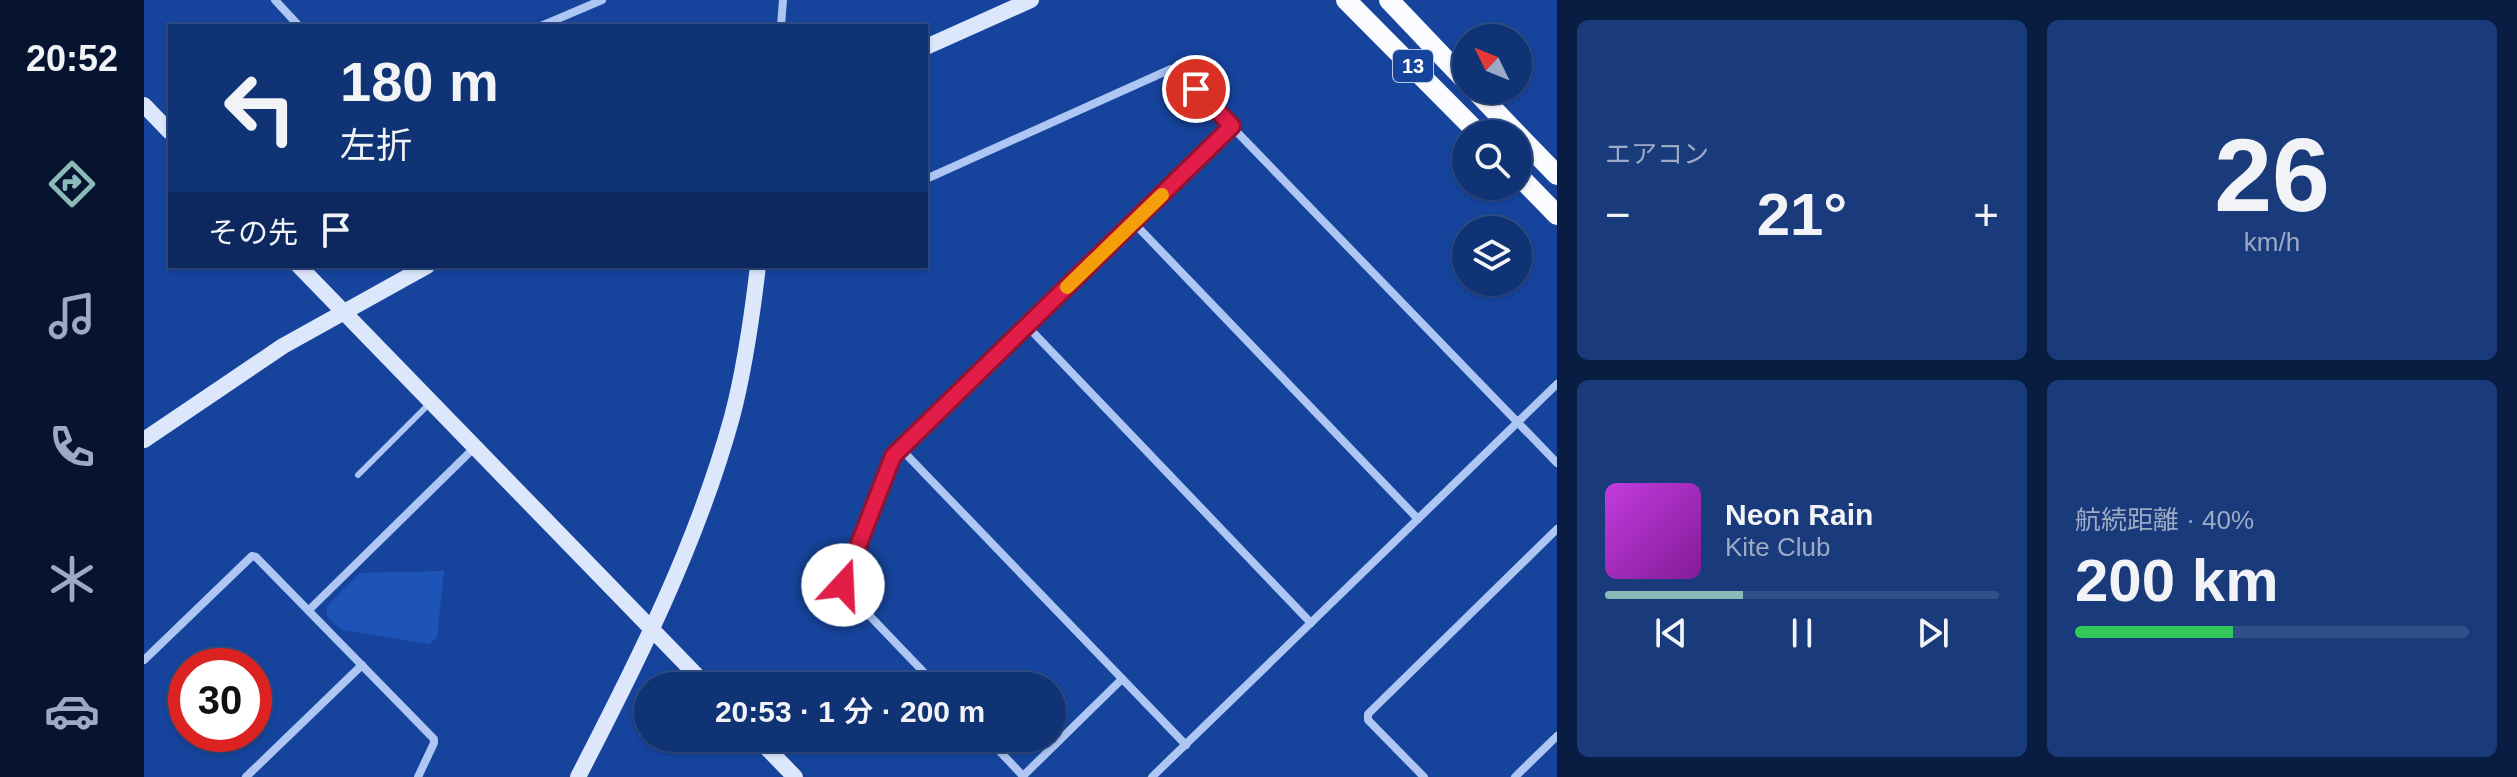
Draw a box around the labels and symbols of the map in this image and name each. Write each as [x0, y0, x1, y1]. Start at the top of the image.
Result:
north arrow [1452, 24, 1532, 104]
road number: 13 [1393, 50, 1433, 82]
pin [1162, 55, 1230, 123]
position arrow [801, 543, 885, 627]
speed limit sign: 30 [168, 648, 272, 752]

